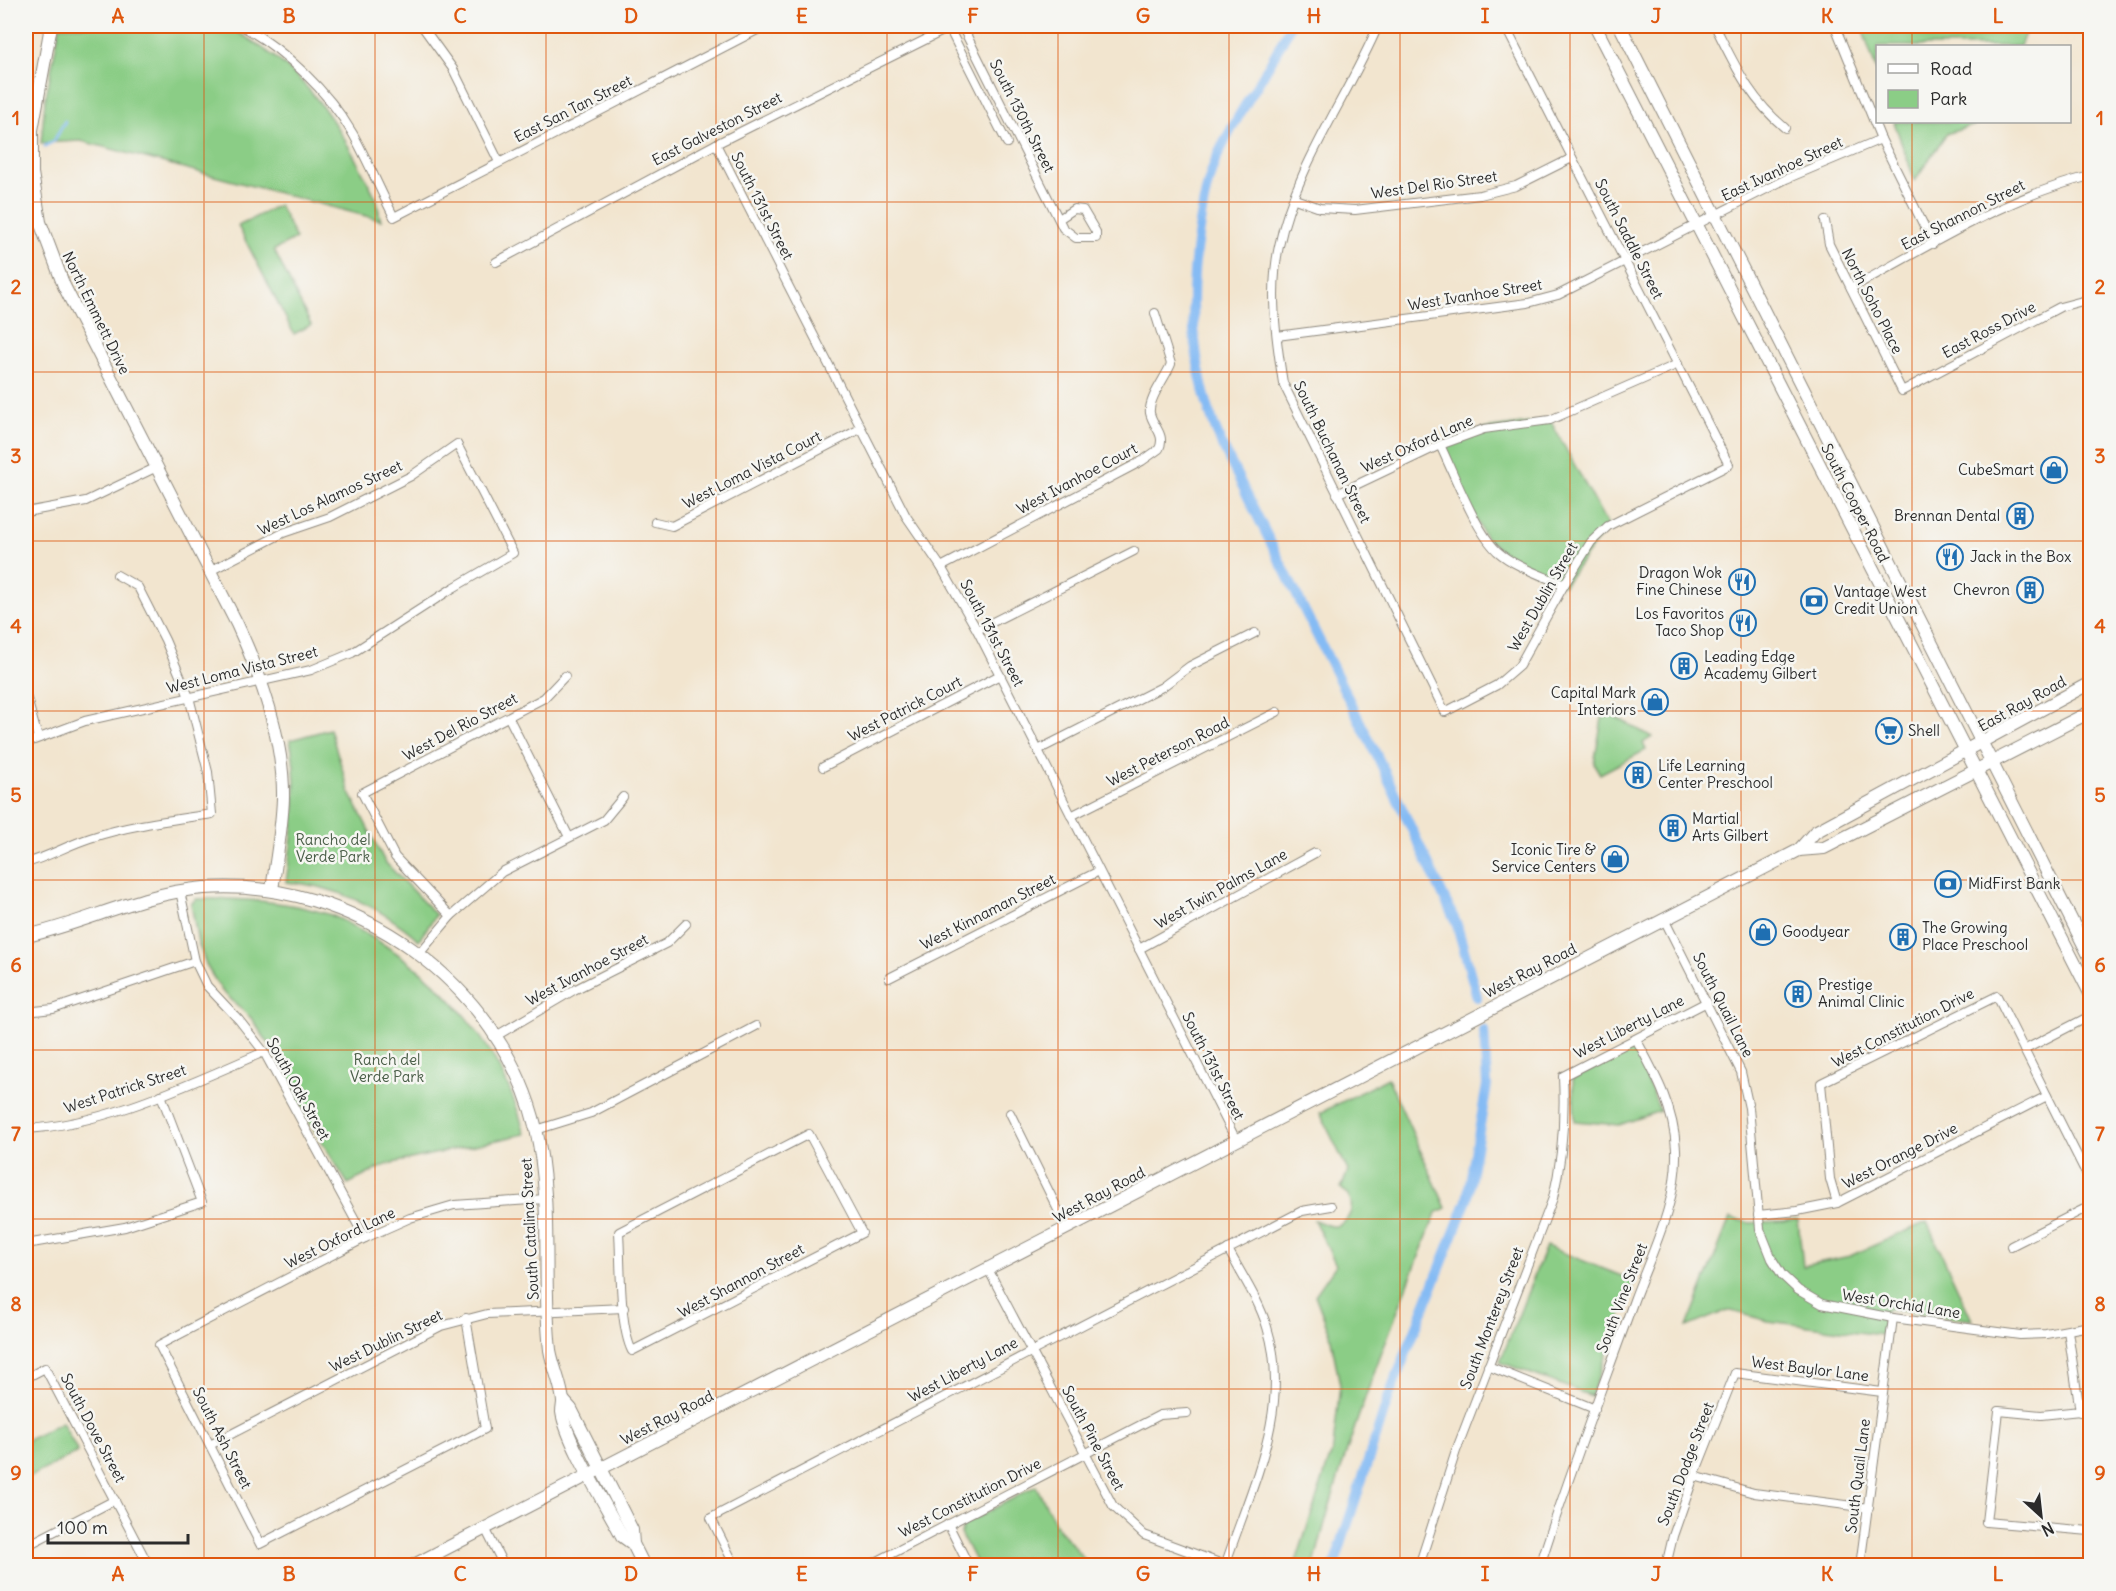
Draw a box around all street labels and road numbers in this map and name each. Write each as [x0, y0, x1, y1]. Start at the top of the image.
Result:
street label: South 130th Street [986, 56, 1059, 176]
street label: East San Tan Street [511, 71, 635, 146]
street label: East Galveston Street [649, 88, 785, 170]
street label: East Ivanhoe Street [1718, 132, 1846, 205]
street label: South 131st Street [727, 149, 798, 263]
street label: West Del Rio Street [1370, 166, 1498, 203]
street label: South Saddle Street [1591, 175, 1668, 302]
street label: East Shannon Street [1898, 175, 2028, 254]
street label: North Soho Place [1838, 245, 1907, 357]
street label: North Emmett Drive [58, 248, 134, 377]
street label: West Ivanhoe Street [1406, 275, 1543, 315]
street label: East Ross Drive [1939, 297, 2039, 362]
street label: South Buchanan Street [1290, 378, 1375, 526]
street label: West Oxford Lane [1358, 410, 1476, 477]
street label: West Loma Vista Court [679, 426, 824, 513]
street label: West Ivanhoe Court [1013, 439, 1140, 518]
street label: South Cooper Road [1817, 440, 1894, 566]
street label: West Los Alamos Street [255, 456, 405, 539]
street label: West Dublin Street [1504, 539, 1582, 655]
street label: South 131st Street [956, 576, 1029, 690]
street label: West Loma Vista Street [164, 642, 319, 697]
street label: East Ray Road [1974, 671, 2069, 736]
street label: West Patrick Court [845, 672, 965, 745]
street label: West Del Rio Street [399, 688, 520, 765]
street label: West Peterson Road [1103, 712, 1232, 791]
street label: West Twin Palms Lane [1151, 844, 1290, 933]
street label: West Kinnaman Street [917, 869, 1059, 954]
street label: West Ivanhoe Street [522, 929, 651, 1010]
street label: West Ray Road [1480, 939, 1580, 1002]
street label: South Quail Lane [1689, 949, 1758, 1060]
street label: West Constitution Drive [1828, 983, 1977, 1072]
street label: West Liberty Lane [1570, 991, 1687, 1063]
street label: South 131st Street [1178, 1009, 1249, 1123]
street label: South Oak Street [262, 1034, 334, 1143]
street label: West Patrick Street [61, 1060, 188, 1117]
street label: West Orange Drive [1839, 1118, 1961, 1193]
street label: South Catalina Street [516, 1157, 543, 1301]
street label: West Ray Road [1049, 1162, 1148, 1227]
street label: West Oxford Lane [281, 1203, 398, 1273]
street label: West Shannon Street [674, 1239, 807, 1322]
street label: South Vine Street [1592, 1240, 1651, 1355]
street label: South Monterey Street [1456, 1244, 1527, 1392]
street label: West Orchid Lane [1841, 1285, 1962, 1322]
street label: West Dublin Street [326, 1305, 445, 1376]
street label: West Liberty Lane [905, 1333, 1021, 1406]
street label: West Baylor Lane [1750, 1352, 1870, 1385]
street label: South Dove Street [57, 1370, 130, 1486]
street label: South Pine Street [1058, 1382, 1129, 1493]
street label: South Ash Street [189, 1384, 256, 1492]
street label: West Ray Road [617, 1386, 717, 1449]
street label: South Dodge Street [1653, 1399, 1718, 1528]
street label: South Quail Lane [1841, 1418, 1874, 1534]
street label: West Constitution Drive [895, 1453, 1044, 1542]

